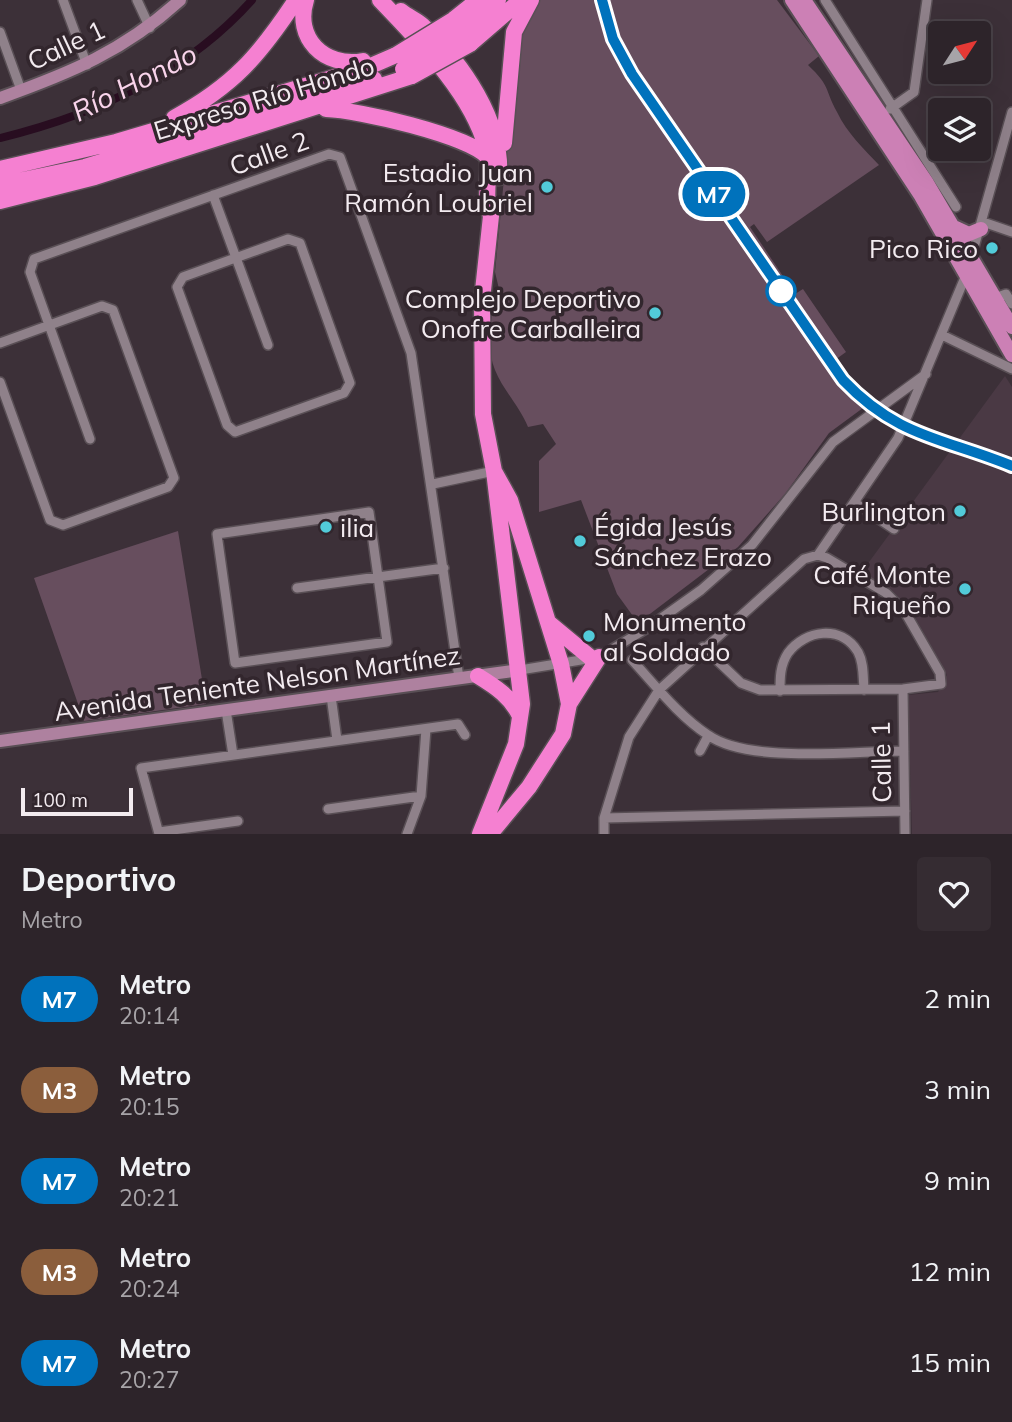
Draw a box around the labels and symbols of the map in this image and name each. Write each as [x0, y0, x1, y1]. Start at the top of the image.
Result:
street label: Calle 1 [22, 13, 110, 77]
north arrow [928, 21, 990, 84]
water label: Río Hondo [65, 36, 203, 128]
street label: Expreso Río Hondo [150, 49, 378, 147]
street label: Calle 2 [225, 123, 313, 183]
place label: Estadio Juan Ramón Loubriel [344, 156, 533, 219]
line badge: M7 [682, 171, 746, 217]
marker: Estadio Juan Ramón Loubriel [539, 179, 555, 195]
place label: Pico Rico [869, 232, 978, 265]
marker: Pico Rico [984, 240, 1000, 256]
unlabelled marker [766, 276, 796, 306]
place label: Complejo Deportivo Onofre Carballeira [405, 282, 641, 345]
marker: Complejo Deportivo Onofre Carballeira [647, 305, 663, 321]
place label: Burlington [822, 495, 946, 528]
marker: Burlington [952, 503, 968, 519]
place label: Égida Jesús Sánchez Erazo [594, 510, 772, 573]
place label: ilia [340, 511, 374, 544]
marker: ilia [318, 519, 334, 535]
marker: Égida Jesús Sánchez Erazo [572, 533, 588, 549]
place label: Café Monte Riqueño [813, 558, 951, 621]
marker: Café Monte Riqueño [957, 581, 973, 597]
place label: Monumento al Soldado [603, 605, 746, 668]
marker: Monumento al Soldado [581, 628, 597, 644]
street label: Avenida Teniente Nelson Martínez [52, 638, 462, 728]
street label: Calle 1 [864, 721, 898, 803]
scale bar [21, 785, 133, 817]

